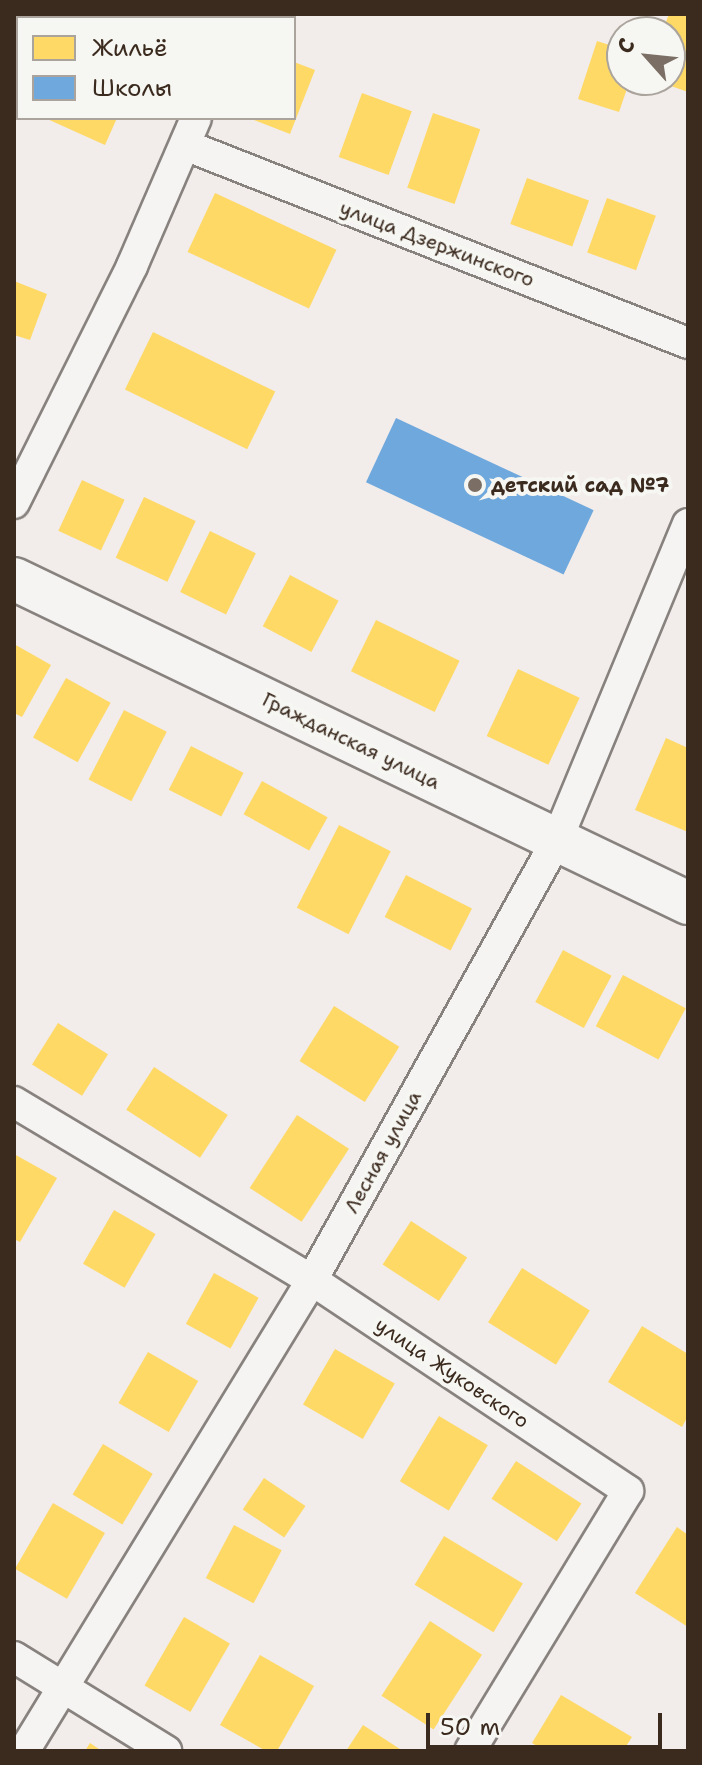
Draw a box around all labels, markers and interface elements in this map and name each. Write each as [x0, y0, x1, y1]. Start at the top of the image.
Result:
legend [16, 16, 296, 120]
north arrow [606, 16, 686, 96]
text: Жильё [92, 32, 168, 64]
text: С [610, 33, 642, 58]
text: Школы [92, 72, 172, 104]
street label: улица Дзержинского [336, 196, 538, 292]
place label: детский сад №7 [491, 473, 669, 497]
marker: детский сад №7 [466, 476, 484, 494]
street label: Гражданская улица [258, 688, 444, 794]
street label: Лесная улица [339, 1087, 427, 1217]
street label: улица Жуковского [371, 1313, 533, 1433]
scale bar [430, 1697, 666, 1747]
text: 50 m [440, 1711, 500, 1743]

